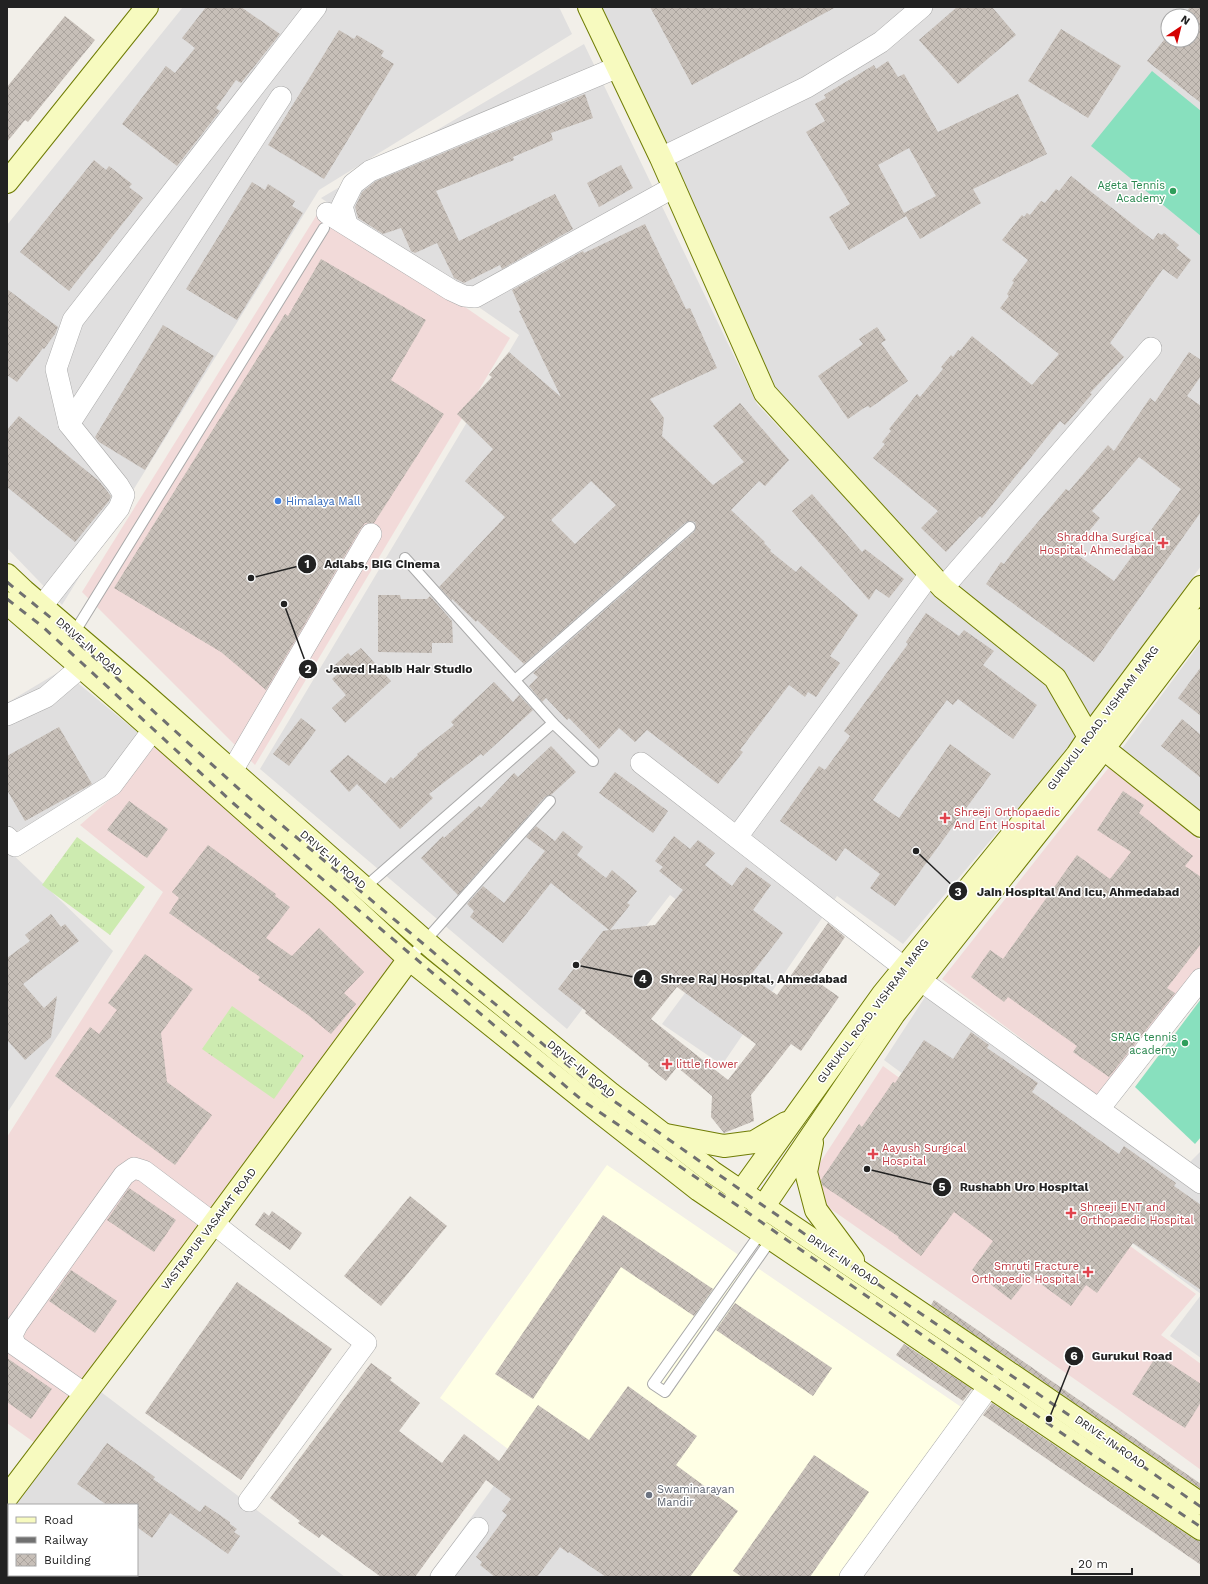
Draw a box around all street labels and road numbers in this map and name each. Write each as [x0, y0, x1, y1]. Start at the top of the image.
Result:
street label: DRIVE-IN ROAD [53, 615, 125, 679]
street label: GURUKUL ROAD, VISHRAM MARG [1044, 643, 1162, 793]
street label: DRIVE-IN ROAD [297, 828, 369, 892]
street label: GURUKUL ROAD, VISHRAM MARG [814, 936, 932, 1086]
street label: DRIVE-IN ROAD [545, 1038, 617, 1100]
street label: VASTRAPUR VASAHAT ROAD [159, 1165, 259, 1293]
street label: DRIVE-IN ROAD [805, 1231, 881, 1289]
street label: DRIVE-IN ROAD [1072, 1413, 1148, 1471]

